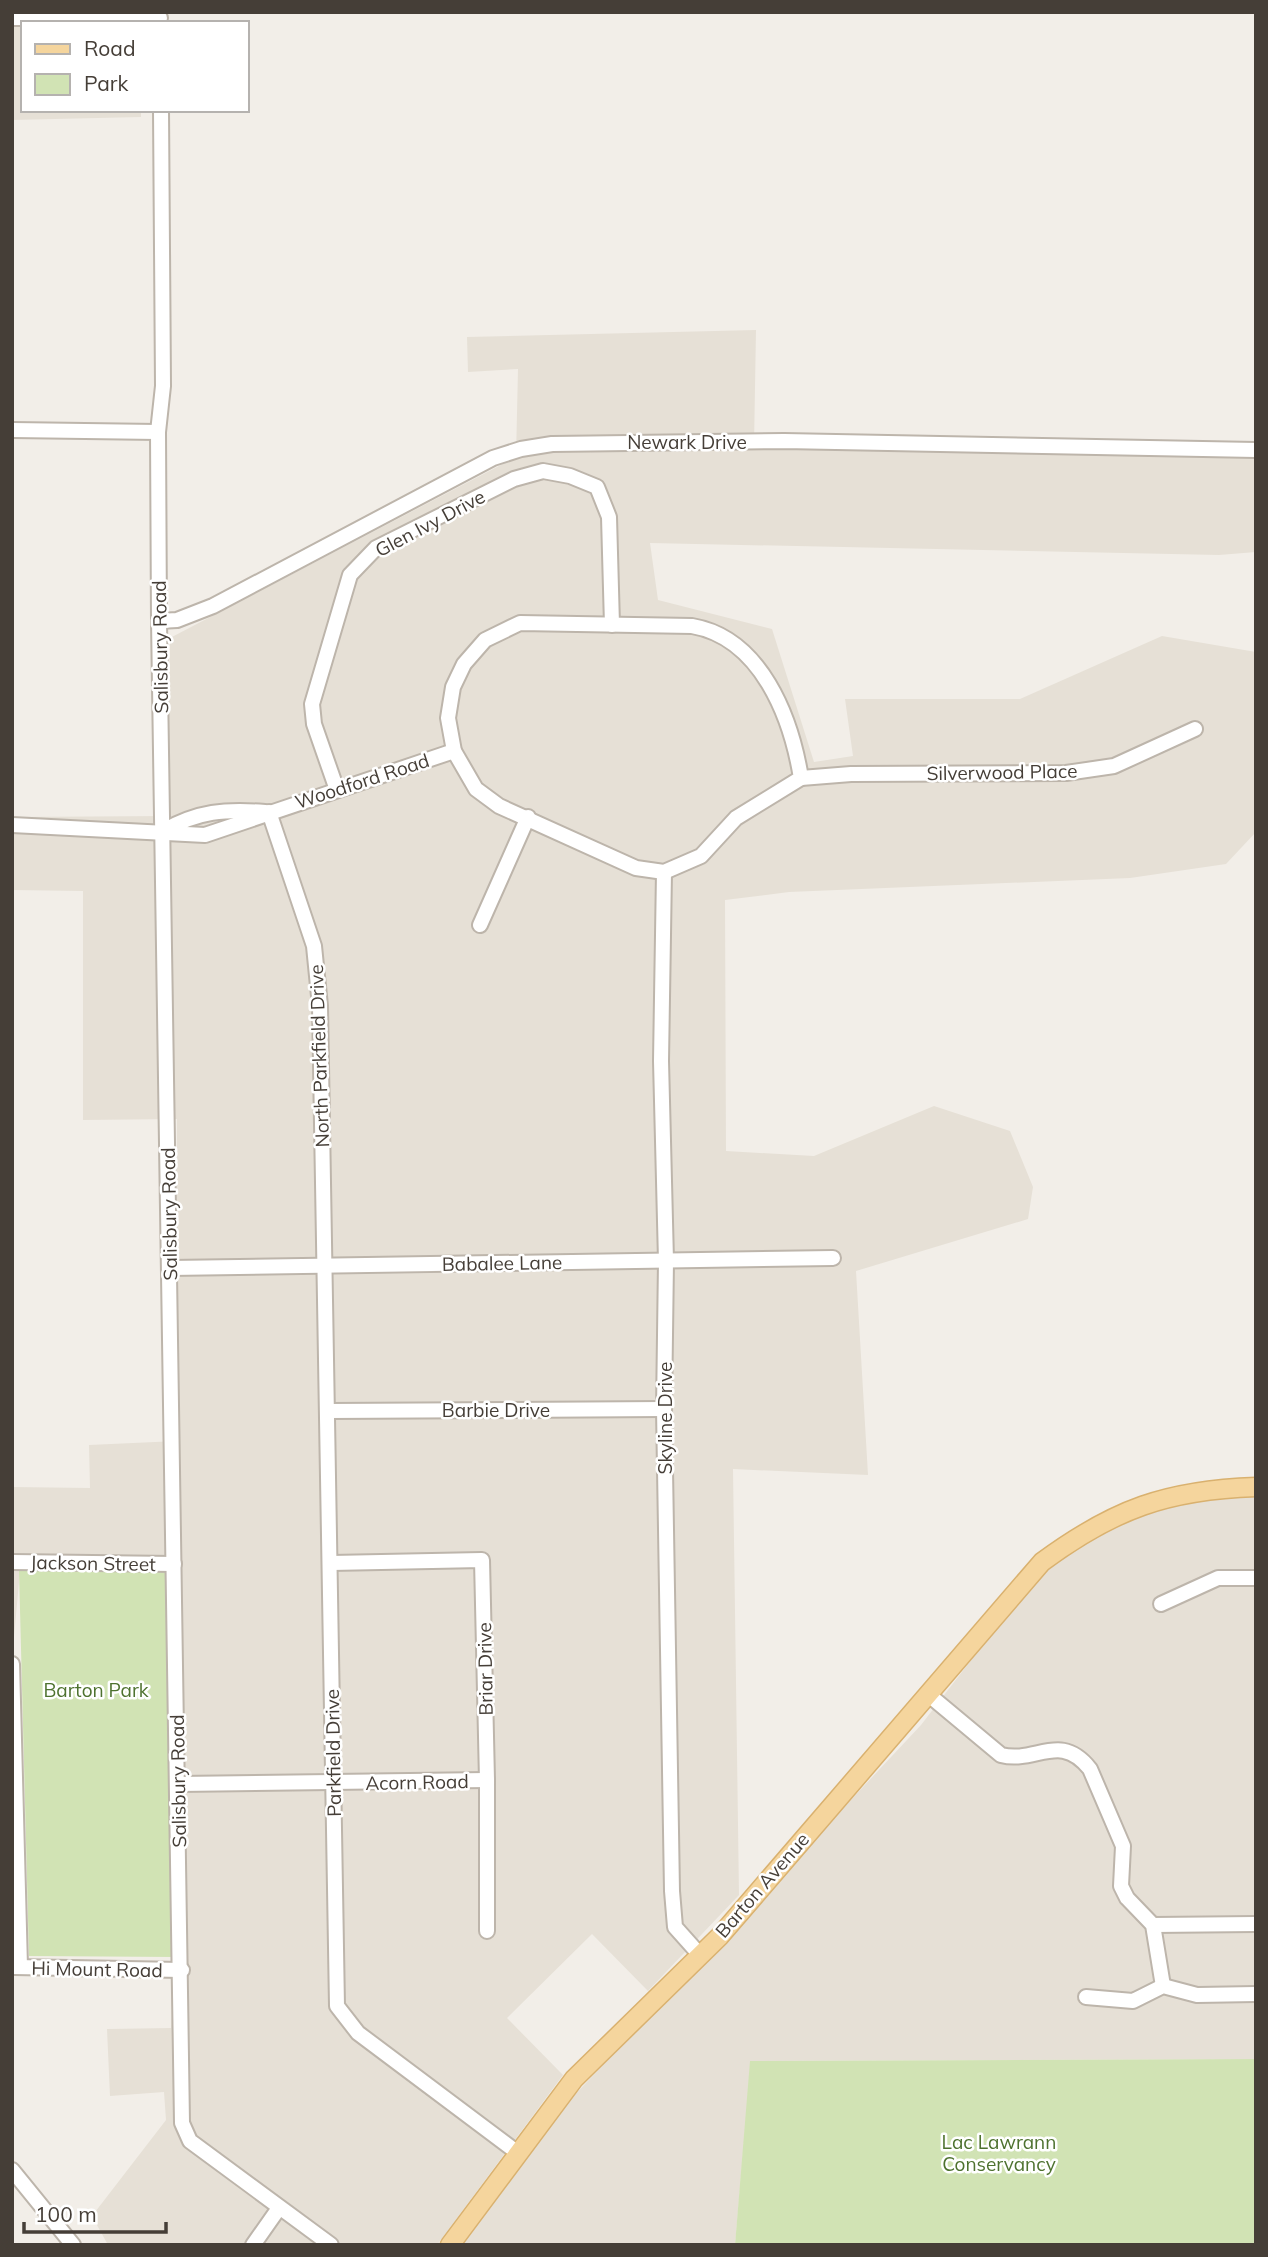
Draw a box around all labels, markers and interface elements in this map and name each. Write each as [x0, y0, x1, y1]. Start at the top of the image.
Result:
legend [21, 21, 248, 112]
text: Road [84, 35, 135, 61]
text: Park [84, 70, 128, 96]
street label: Newark Drive [627, 430, 747, 454]
street label: Glen Ivy Drive [371, 484, 489, 562]
street label: Salisbury Road [147, 580, 173, 714]
street label: Woodford Road [292, 748, 432, 814]
street label: Silverwood Place [926, 759, 1078, 785]
street label: North Parkfield Drive [304, 964, 334, 1148]
street label: Salisbury Road [156, 1147, 182, 1281]
street label: Babalee Lane [442, 1250, 562, 1276]
street label: Skyline Drive [653, 1362, 677, 1474]
street label: Barbie Drive [442, 1398, 550, 1422]
street label: Jackson Street [30, 1550, 156, 1576]
street label: Briar Drive [472, 1622, 498, 1716]
park label: Barton Park [43, 1678, 149, 1702]
street label: Parkfield Drive [320, 1689, 346, 1817]
street label: Salisbury Road [165, 1714, 191, 1848]
street label: Acorn Road [365, 1769, 469, 1795]
street label: Barton Avenue [710, 1828, 814, 1942]
street label: Hi Mount Road [31, 1956, 163, 1982]
park label: Lac Lawrann Conservancy [942, 2130, 1056, 2176]
scale bar [24, 2190, 166, 2234]
text: 100 m [35, 2201, 97, 2227]

